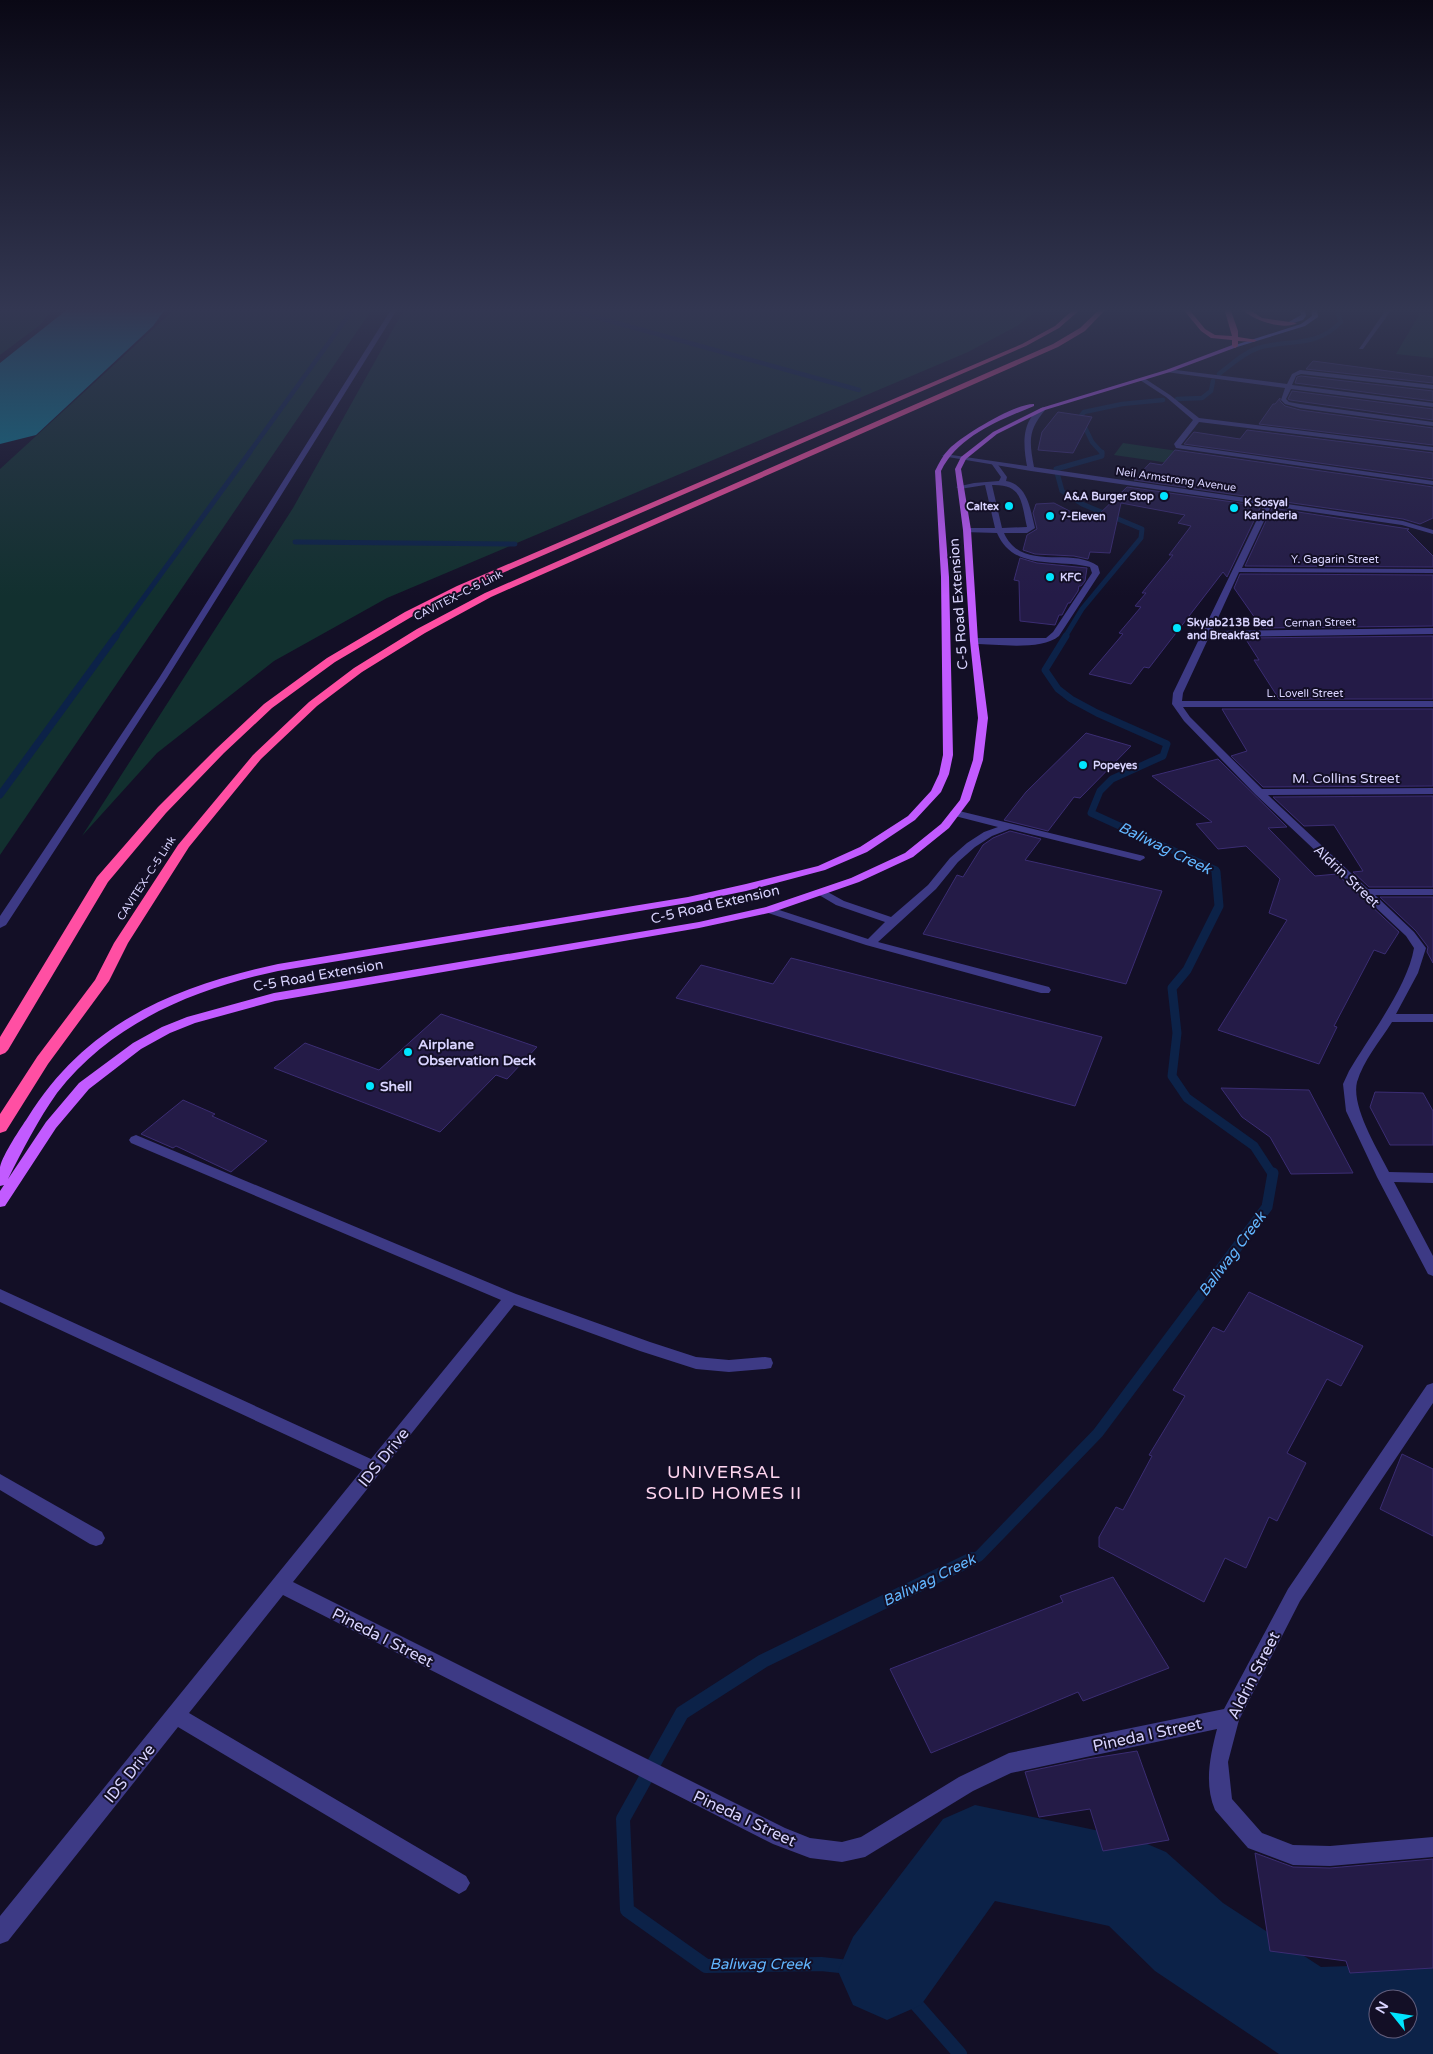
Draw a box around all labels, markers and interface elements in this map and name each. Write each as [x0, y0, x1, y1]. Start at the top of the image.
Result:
street label: Neil Armstrong Avenue [1115, 465, 1237, 494]
place label: A&A Burger Stop [1064, 490, 1154, 504]
marker: A&A Burger Stop [1158, 490, 1170, 502]
place label: K Sosyal Karinderia [1244, 496, 1298, 522]
place label: Caltex [966, 500, 999, 513]
marker: Caltex [1003, 500, 1015, 512]
marker: K Sosyal Karinderia [1228, 502, 1240, 514]
marker: 7-Eleven [1044, 510, 1056, 522]
place label: 7-Eleven [1060, 510, 1106, 523]
street label: C-5 Road Extension [945, 538, 972, 670]
street label: Y. Gagarin Street [1291, 553, 1379, 566]
street label: CAVITEX–C-5 Link [412, 567, 505, 623]
marker: KFC [1044, 571, 1056, 583]
place label: KFC [1060, 571, 1082, 584]
street label: Cernan Street [1284, 615, 1356, 630]
place label: Skylab213B Bed and Breakfast [1187, 616, 1273, 642]
marker: Skylab213B Bed and Breakfast [1171, 622, 1183, 634]
street label: L. Lovell Street [1267, 687, 1343, 700]
marker: Popeyes [1077, 759, 1089, 771]
place label: Popeyes [1093, 759, 1138, 773]
street label: M. Collins Street [1292, 770, 1401, 787]
water label: Baliwag Creek [1116, 818, 1216, 879]
street label: CAVITEX–C-5 Link [114, 834, 179, 923]
street label: Aldrin Street [1310, 842, 1384, 912]
street label: C-5 Road Extension [649, 881, 781, 928]
street label: C-5 Road Extension [252, 956, 384, 995]
place label: Airplane Observation Deck [418, 1036, 536, 1069]
marker: Airplane Observation Deck [402, 1046, 414, 1058]
place label: Shell [380, 1078, 412, 1095]
marker: Shell [364, 1080, 376, 1092]
water label: Baliwag Creek [1194, 1207, 1271, 1300]
street label: IDS Drive [354, 1424, 414, 1491]
district label: UNIVERSAL SOLID HOMES II [646, 1461, 802, 1504]
water label: Baliwag Creek [880, 1549, 980, 1610]
street label: Pineda I Street [329, 1604, 437, 1672]
street label: Aldrin Street [1223, 1628, 1285, 1723]
street label: Pineda I Street [1091, 1714, 1204, 1756]
street label: IDS Drive [100, 1740, 160, 1807]
street label: Pineda I Street [690, 1786, 799, 1851]
water label: Baliwag Creek [710, 1955, 812, 1973]
north arrow [1368, 1989, 1418, 2039]
text: N [1372, 1999, 1392, 2017]

